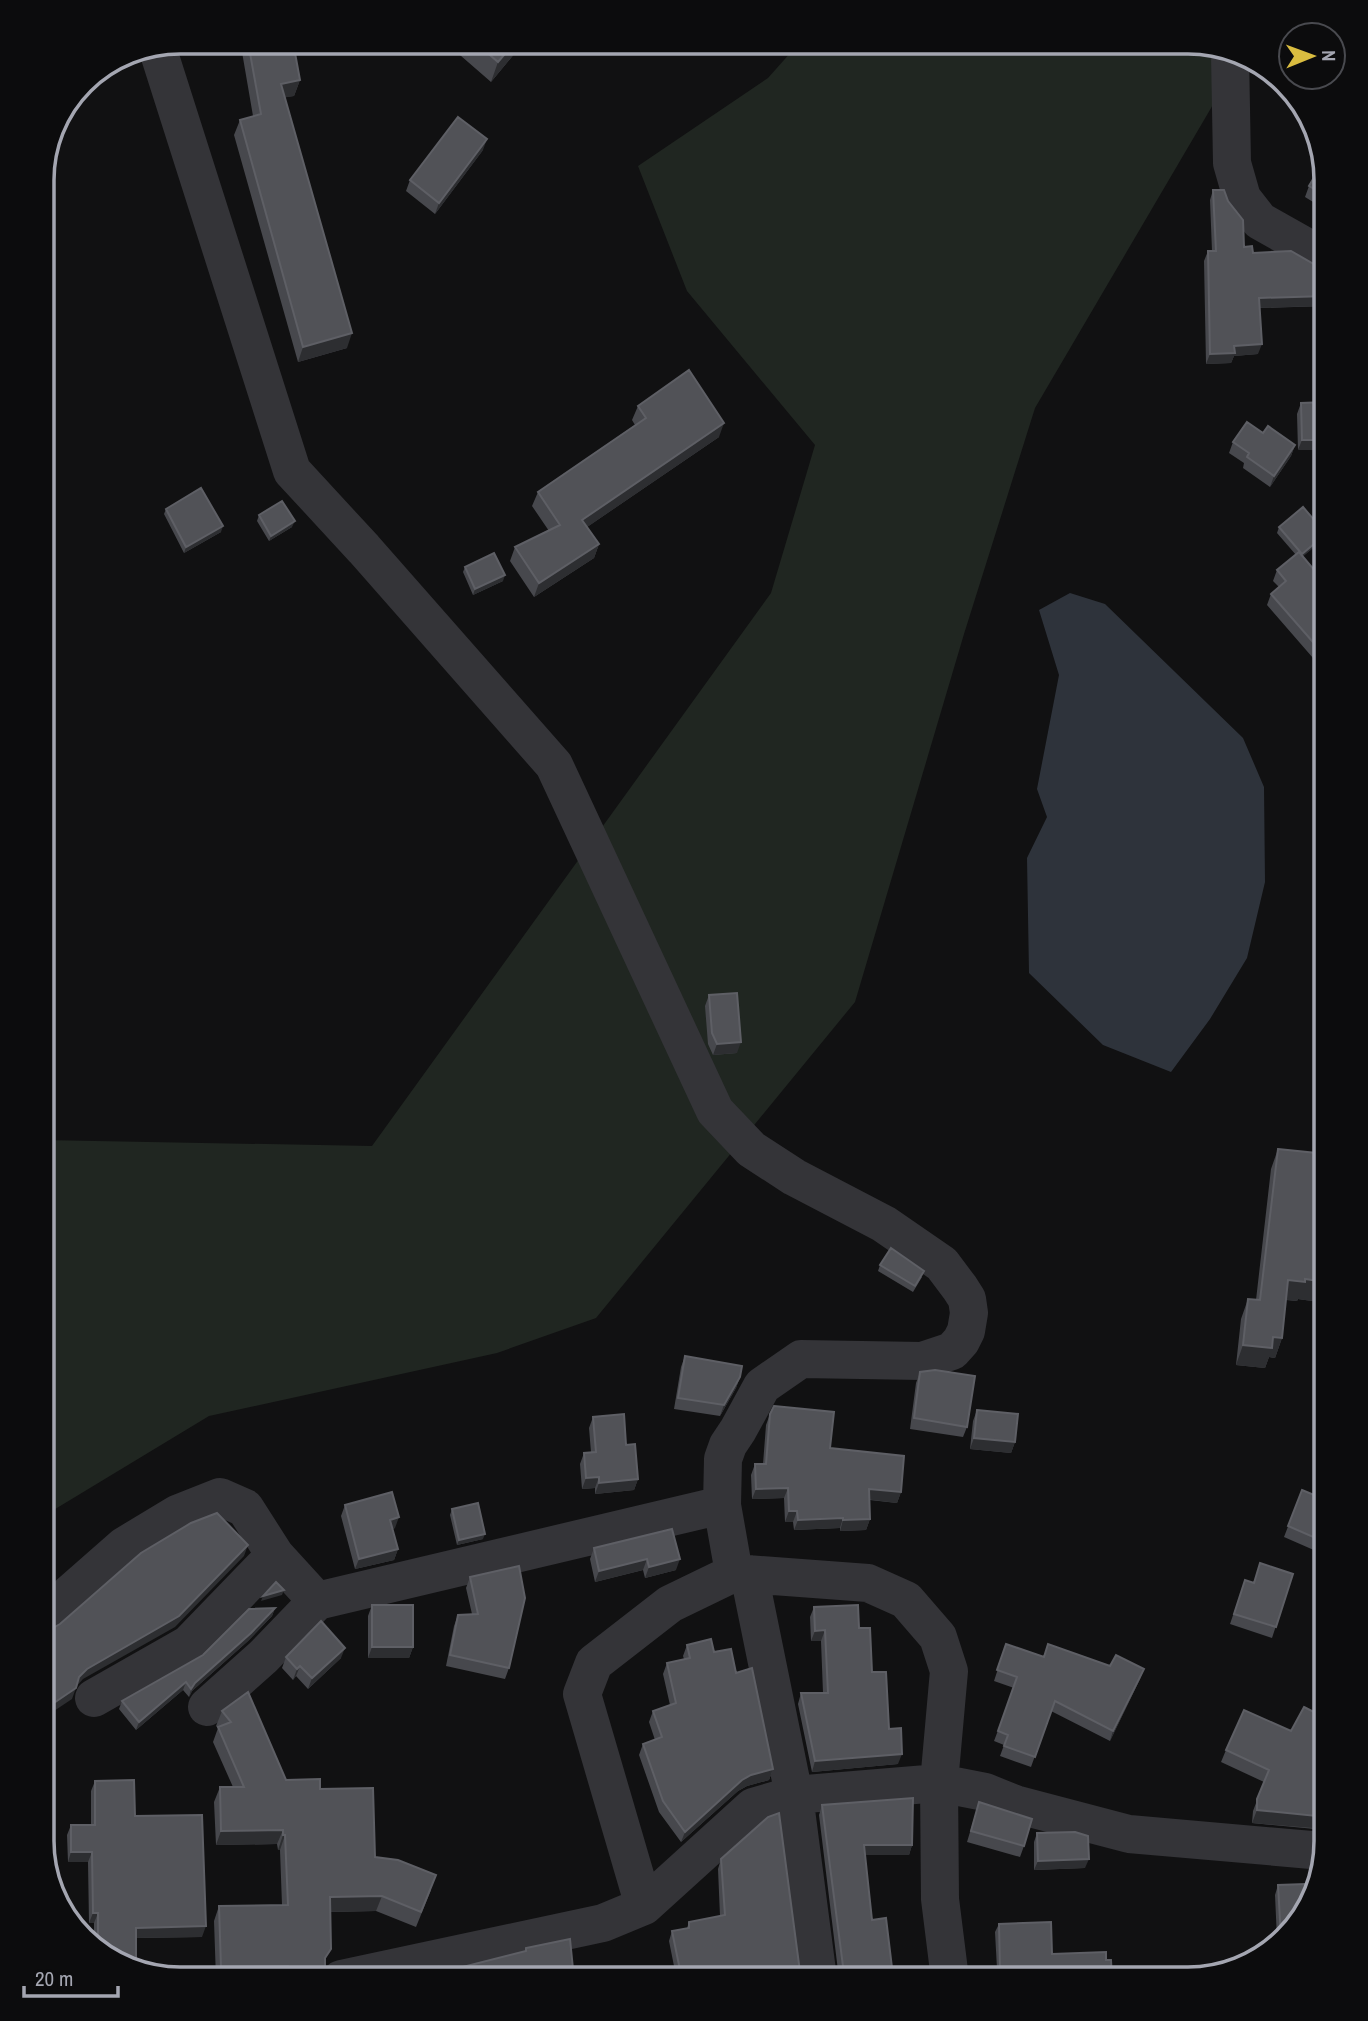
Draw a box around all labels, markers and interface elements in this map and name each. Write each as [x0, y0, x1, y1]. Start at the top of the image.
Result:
north arrow [1277, 21, 1347, 91]
text: N [1316, 50, 1342, 62]
scale bar [24, 1954, 119, 1998]
text: 20 m [35, 1964, 73, 1993]

